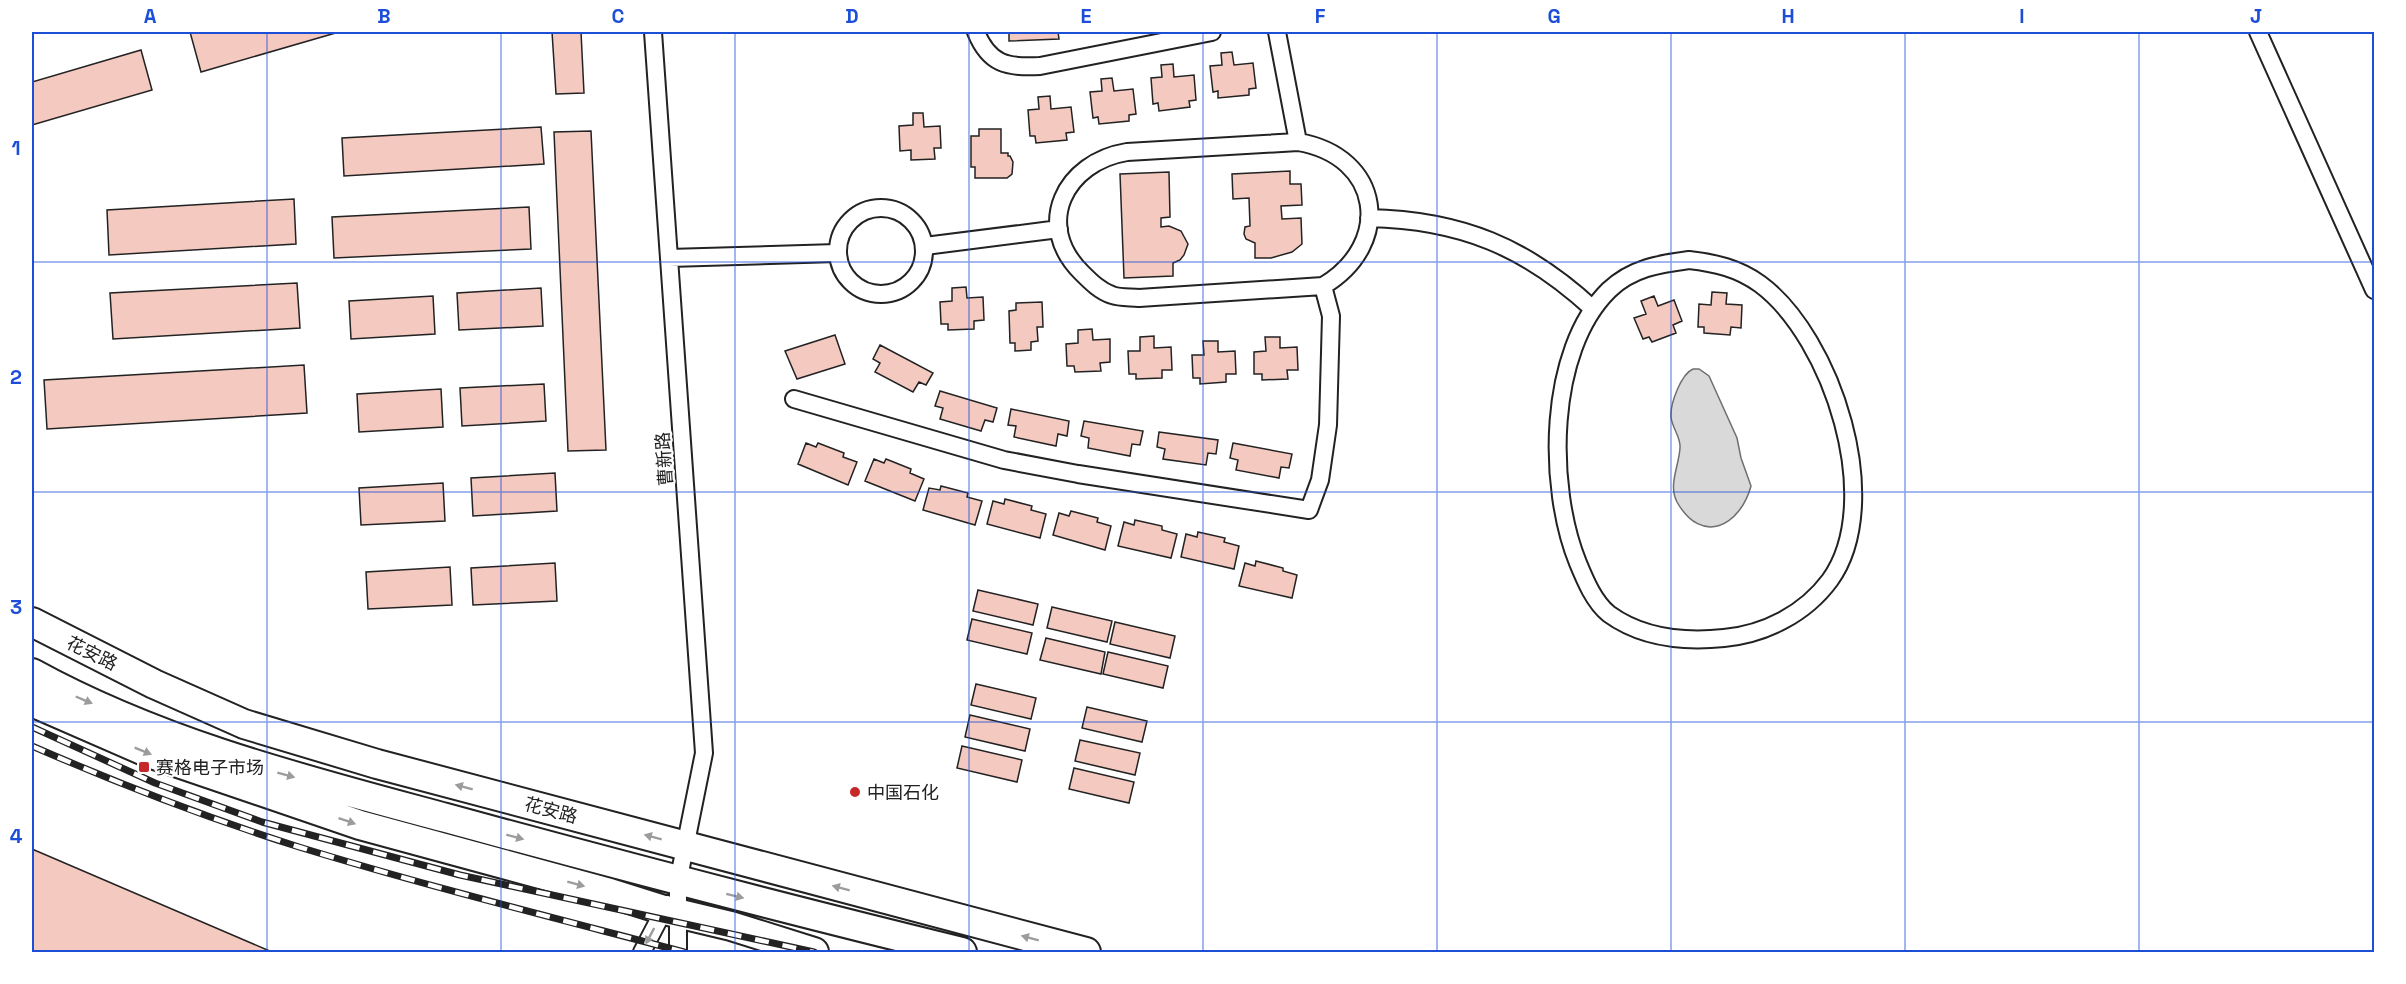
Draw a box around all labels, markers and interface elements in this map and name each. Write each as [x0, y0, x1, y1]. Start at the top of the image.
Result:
text: A [144, 3, 157, 29]
text: B [377, 3, 391, 29]
text: C [612, 3, 625, 29]
text: D [845, 3, 859, 29]
text: E [1080, 3, 1092, 29]
text: F [1315, 3, 1326, 29]
text: G [1547, 3, 1561, 29]
text: H [1781, 3, 1795, 29]
text: I [2019, 3, 2025, 29]
text: J [2250, 3, 2262, 29]
text: 1 [11, 135, 21, 161]
text: 2 [10, 364, 22, 390]
street label: 曹新路 [651, 431, 677, 487]
text: 3 [10, 594, 22, 620]
street label: 花安路 [63, 631, 121, 675]
one-way arrow [75, 695, 92, 704]
one-way arrow [134, 747, 152, 756]
place label: 赛格电子市场 [156, 756, 264, 779]
marker: 赛格电子市场 [137, 760, 151, 774]
one-way arrow [277, 770, 295, 780]
place label: 中国石化 [867, 781, 939, 804]
one-way arrow [455, 782, 473, 791]
marker: 中国石化 [848, 785, 862, 799]
street label: 花安路 [522, 792, 580, 828]
one-way arrow [338, 816, 356, 826]
text: 4 [10, 823, 23, 849]
one-way arrow [644, 832, 662, 842]
one-way arrow [506, 833, 524, 842]
one-way arrow [566, 879, 585, 889]
one-way arrow [832, 882, 850, 892]
one-way arrow [726, 892, 744, 901]
one-way arrow [645, 928, 655, 945]
one-way arrow [1020, 933, 1038, 942]

